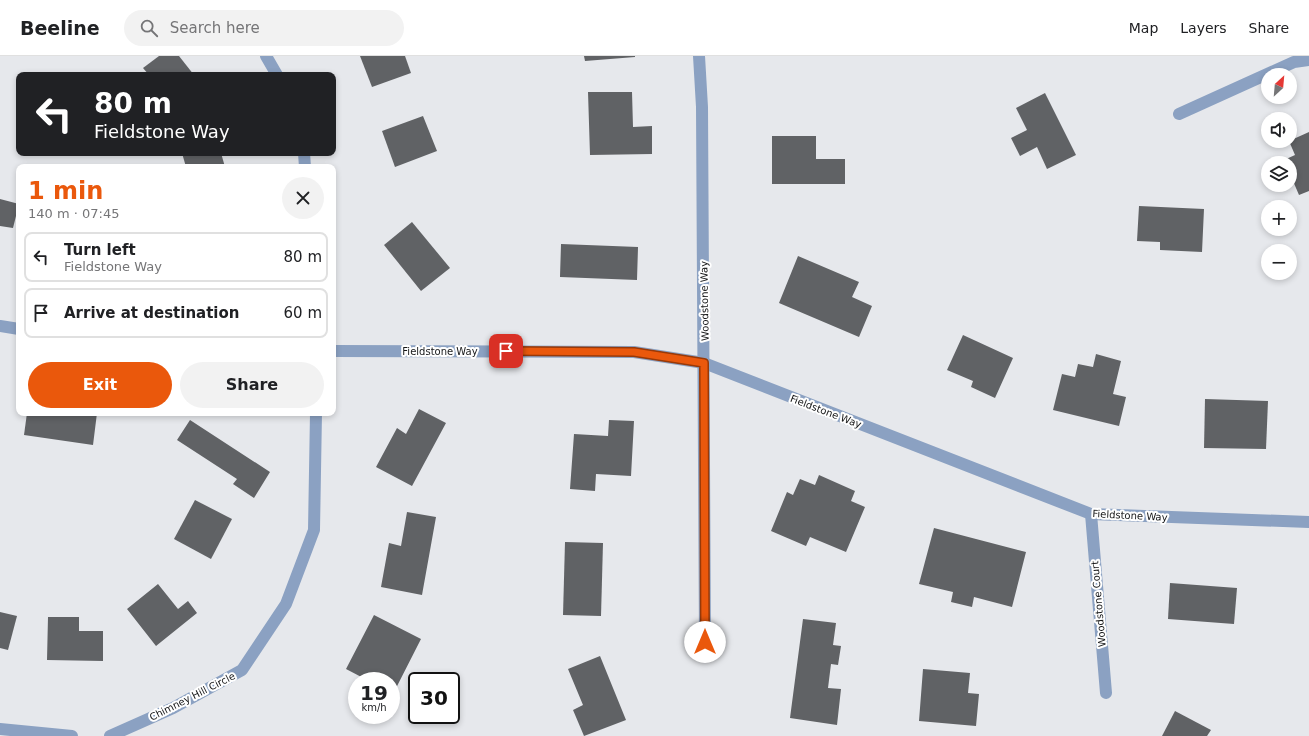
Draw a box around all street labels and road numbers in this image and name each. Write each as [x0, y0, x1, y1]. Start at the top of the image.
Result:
street label: Woodstone Way [698, 261, 711, 341]
street label: Fieldstone Way [402, 346, 478, 357]
street label: Fieldstone Way [789, 393, 863, 430]
street label: Fieldstone Way [1092, 508, 1168, 523]
street label: Woodstone Court [1089, 560, 1108, 647]
street label: Chimney Hill Circle [148, 670, 237, 723]

